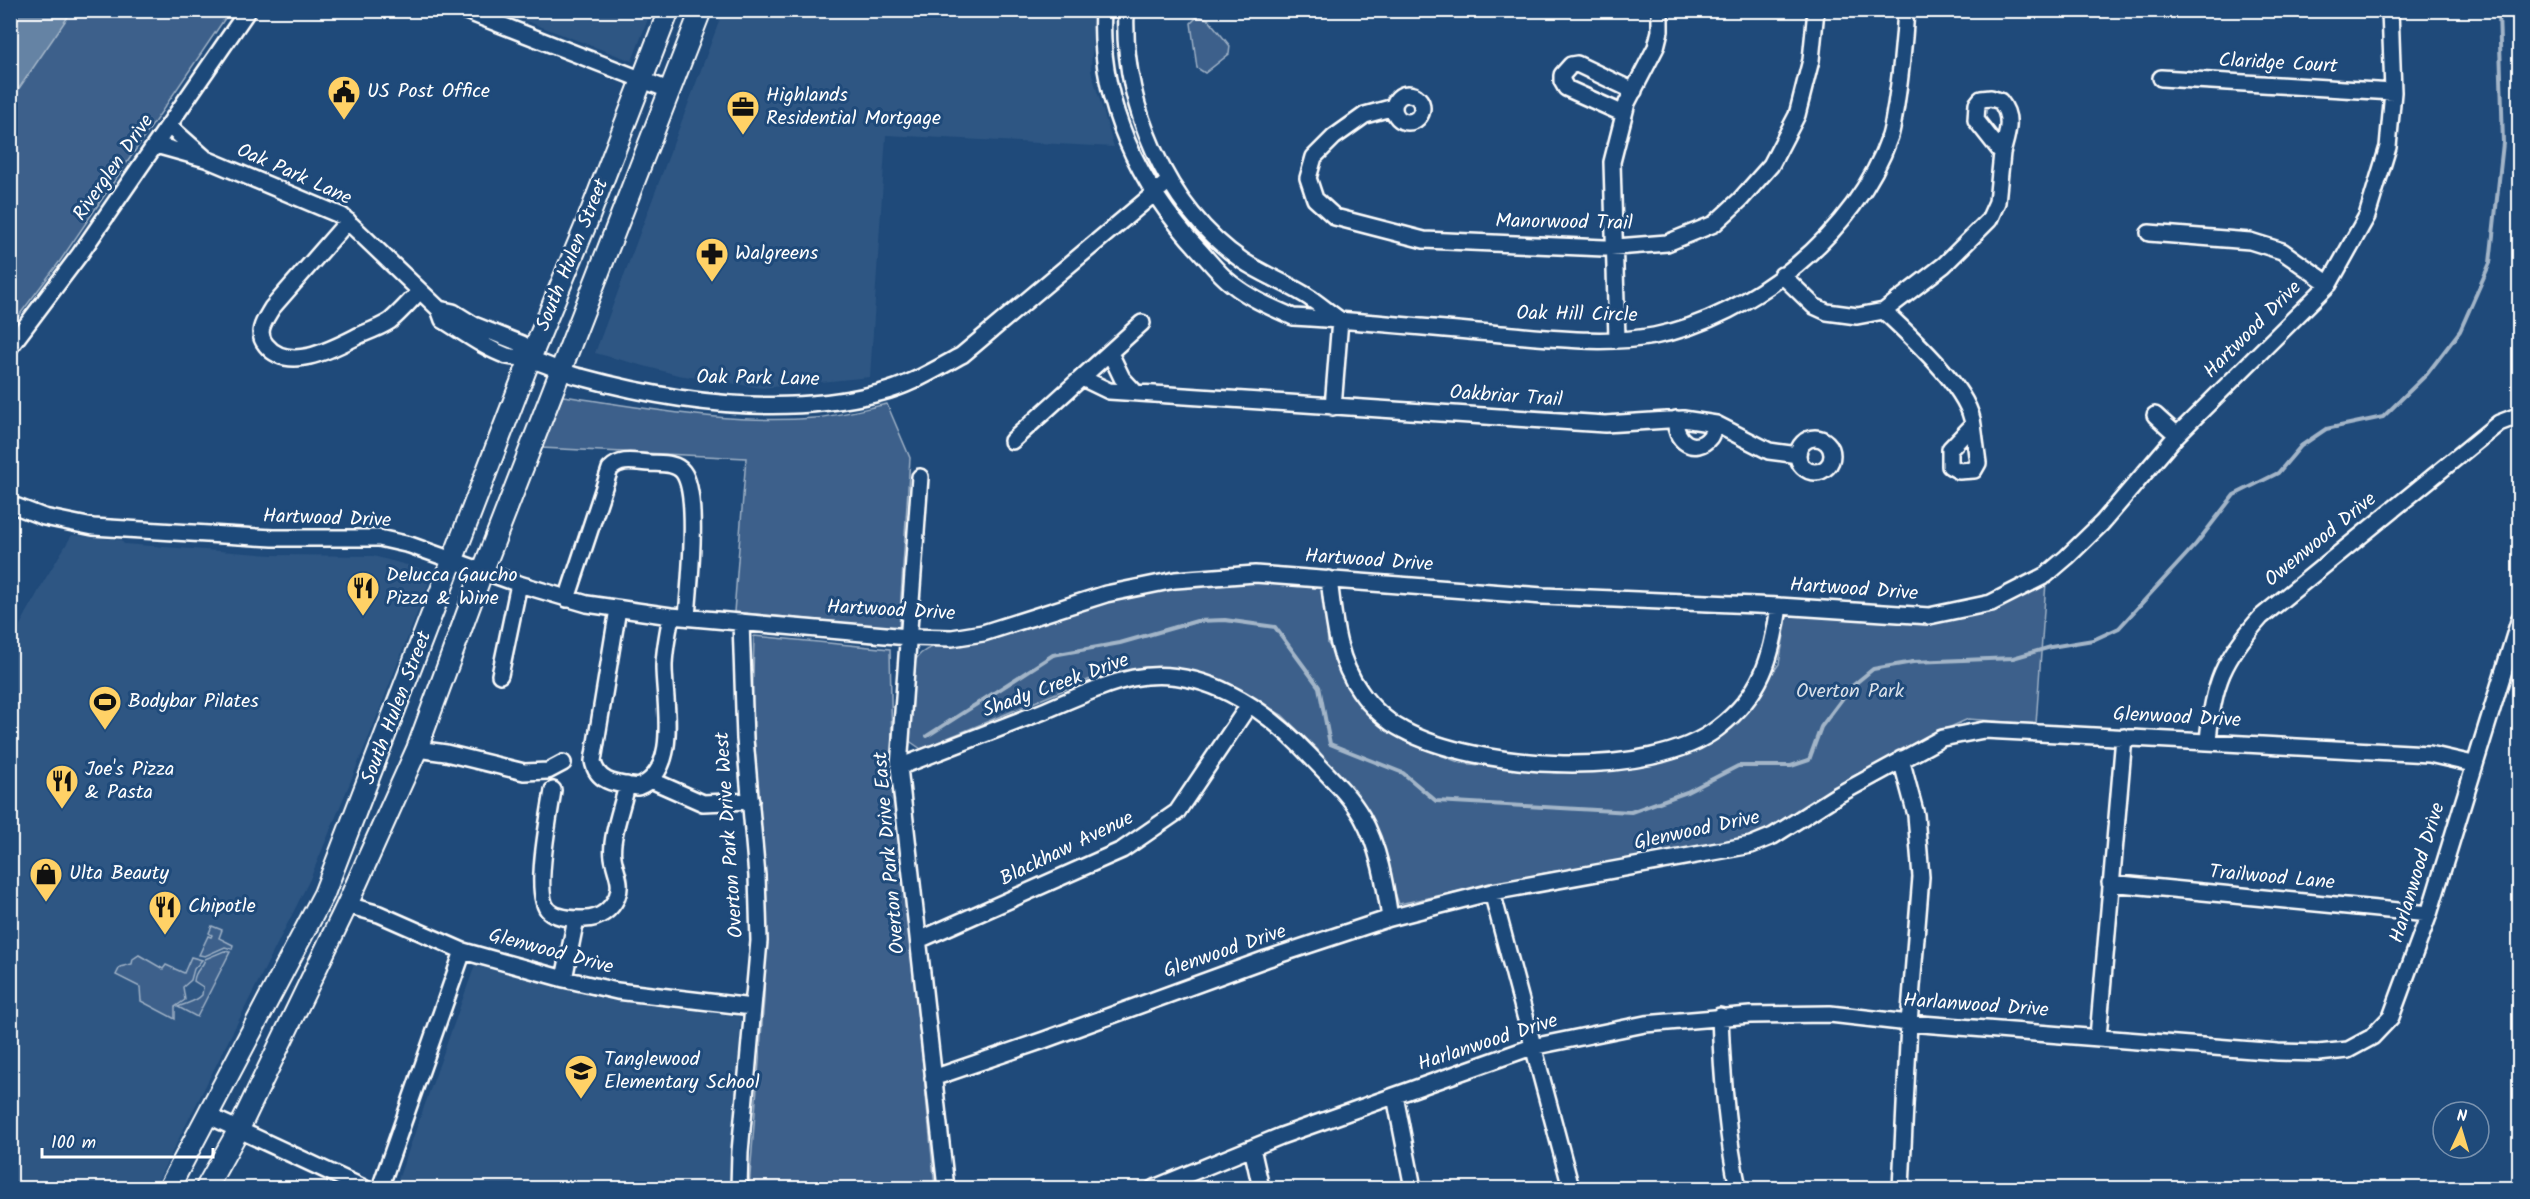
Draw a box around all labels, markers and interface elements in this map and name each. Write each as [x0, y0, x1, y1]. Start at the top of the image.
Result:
street label: Claridge Court [2218, 45, 2339, 83]
public building icon: US Post Office [326, 74, 362, 121]
place label: US Post Office [367, 76, 490, 108]
place label: Highlands Residential Mortgage [766, 80, 941, 135]
office icon: Highlands Residential Mortgage [725, 89, 761, 136]
street label: Riverglen Drive [65, 108, 163, 228]
street label: Oak Park Lane [231, 135, 357, 215]
street label: South Hulen Street [528, 174, 618, 336]
street label: Manorwood Trail [1495, 206, 1633, 240]
pharmacy icon: Walgreens [694, 236, 730, 283]
place label: Walgreens [735, 238, 819, 270]
street label: Hartwood Drive [2196, 273, 2310, 387]
street label: Oak Hill Circle [1516, 298, 1638, 332]
street label: Oak Park Lane [696, 362, 820, 396]
street label: Oakbriar Trail [1448, 377, 1564, 417]
street label: Owenwood Drive [2258, 485, 2384, 595]
street label: Hartwood Drive [262, 501, 392, 537]
street label: Hartwood Drive [1304, 541, 1434, 581]
place label: Delucca Gaucho Pizza & Wine [386, 560, 518, 615]
restaurant icon: Delucca Gaucho Pizza & Wine [345, 570, 381, 617]
street label: Hartwood Drive [1789, 570, 1919, 610]
street label: Hartwood Drive [826, 592, 956, 630]
street label: South Hulen Street [353, 626, 441, 789]
street label: Shady Creek Drive [978, 645, 1134, 727]
park label: Overton Park [1796, 676, 1905, 708]
sports icon: Bodybar Pilates [87, 684, 123, 731]
place label: Bodybar Pilates [128, 686, 259, 718]
street label: Glenwood Drive [2112, 699, 2242, 737]
street label: Overton Park Drive West [707, 731, 753, 939]
street label: Overton Park Drive East [865, 750, 915, 956]
place label: Joe's Pizza & Pasta [85, 754, 174, 809]
restaurant icon: Joe's Pizza & Pasta [44, 763, 80, 810]
street label: Harlanwood Drive [2381, 799, 2455, 947]
street label: Glenwood Drive [1631, 802, 1763, 860]
street label: Blackhaw Avenue [994, 803, 1140, 895]
shop icon: Ulta Beauty [28, 856, 64, 903]
street label: Trailwood Lane [2208, 857, 2336, 899]
place label: Ulta Beauty [69, 858, 169, 890]
restaurant icon: Chipotle [147, 889, 183, 936]
place label: Chipotle [188, 891, 256, 923]
street label: Glenwood Drive [1159, 916, 1291, 988]
street label: Glenwood Drive [485, 920, 617, 984]
street label: Harlanwood Drive [1902, 985, 2050, 1027]
street label: Harlanwood Drive [1414, 1005, 1562, 1081]
place label: Tanglewood Elementary School [604, 1044, 760, 1099]
school or university icon: Tanglewood Elementary School [563, 1053, 599, 1100]
north arrow [2431, 1100, 2491, 1160]
text: N [2456, 1104, 2468, 1129]
scale bar [42, 1121, 213, 1159]
text: 100 m [51, 1129, 96, 1158]

